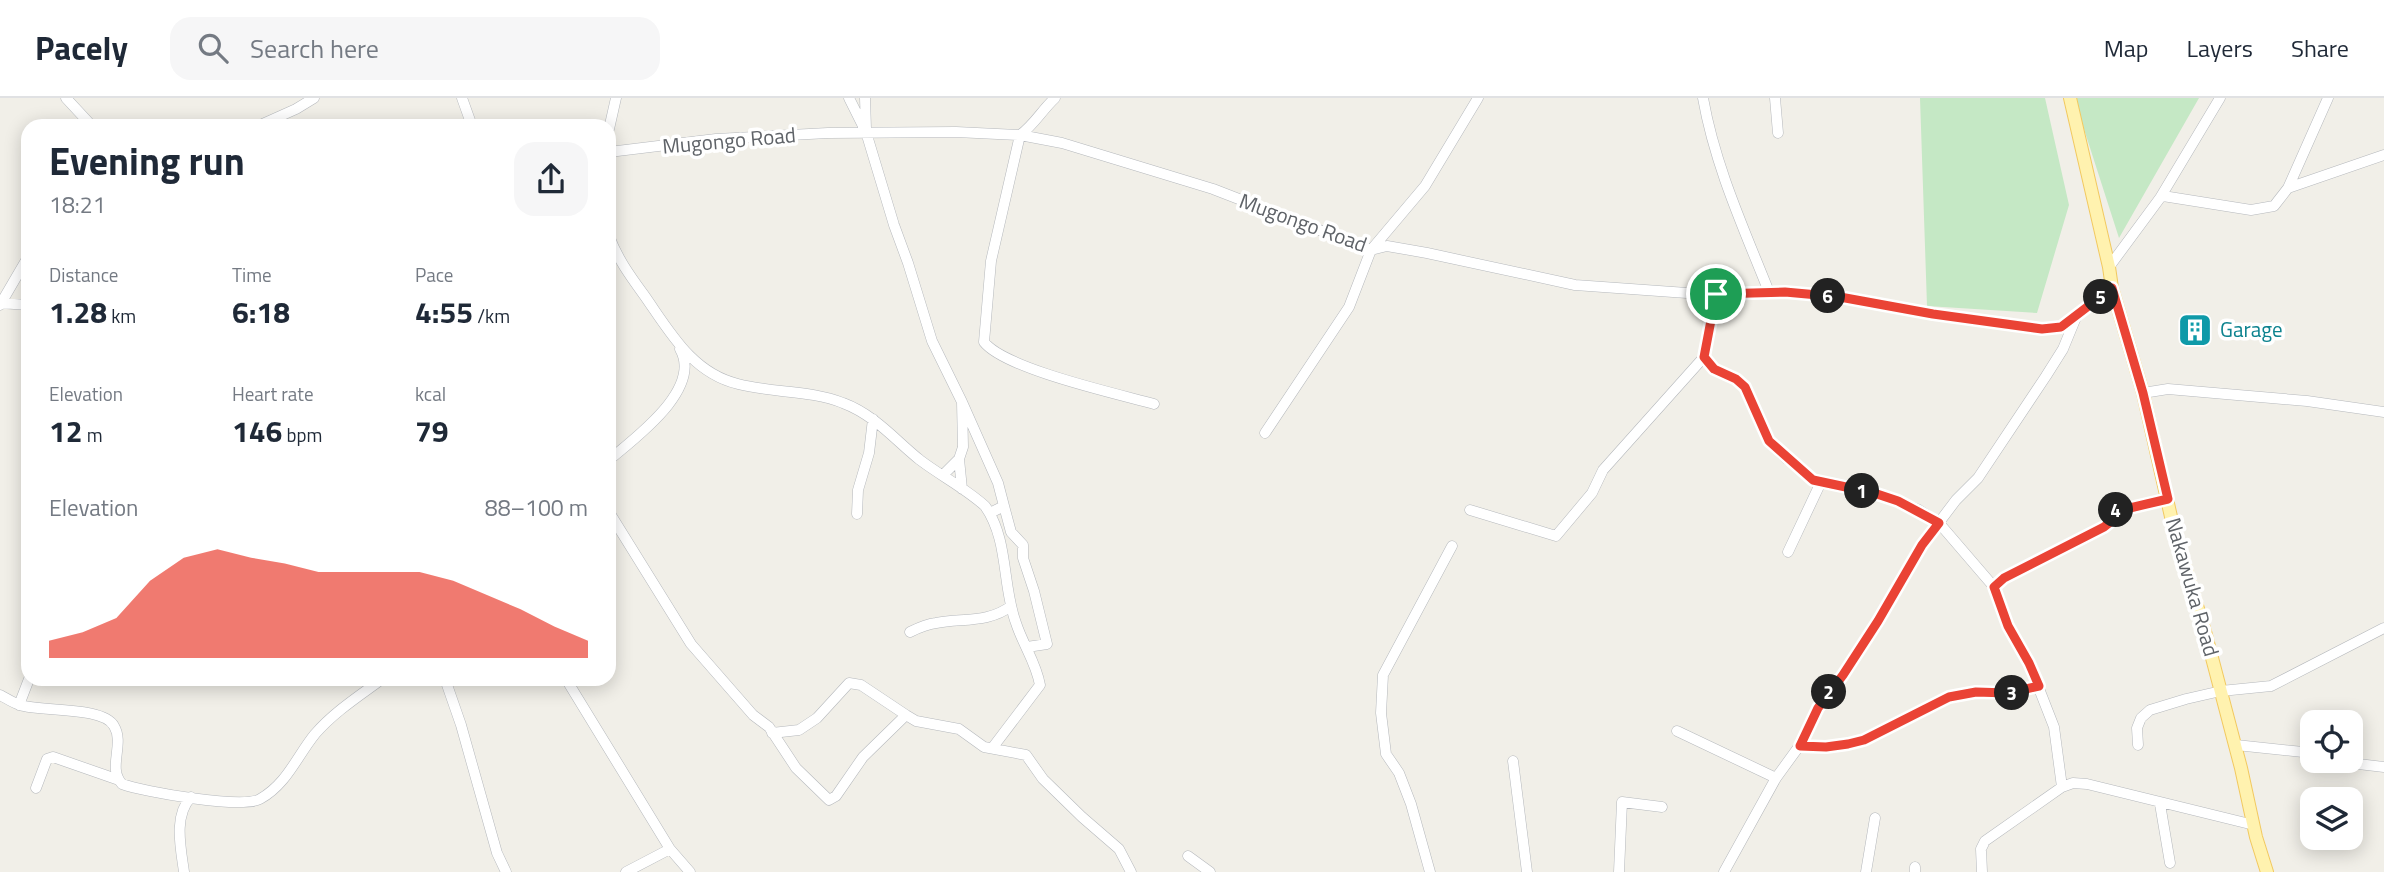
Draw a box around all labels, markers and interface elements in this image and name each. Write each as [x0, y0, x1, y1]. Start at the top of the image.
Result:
search box [170, 17, 660, 80]
text: Pacely [35, 23, 128, 73]
icon: search [194, 29, 232, 67]
text: Search here [250, 29, 379, 68]
text: Map [2104, 30, 2149, 66]
text: Layers [2187, 30, 2253, 66]
text: Share [2291, 30, 2349, 66]
street label: Mugongo Road [661, 118, 797, 162]
text: Evening run [49, 132, 245, 190]
button: share [514, 142, 588, 216]
street label: Mugongo Road [1235, 184, 1372, 260]
text: 18:21 [49, 187, 106, 222]
text: Distance [49, 260, 118, 289]
text: Time [232, 260, 272, 289]
text: Pace [415, 260, 453, 289]
pin [1686, 264, 1746, 324]
icon: arrive [1697, 275, 1735, 313]
pin: 6 [1811, 278, 1846, 314]
pin: 5 [2084, 280, 2118, 314]
text: 6 [1822, 281, 1833, 310]
text: 5 [2095, 282, 2106, 311]
text: 1.28 [49, 289, 107, 335]
text: 6:18 [232, 289, 290, 335]
text: 4:55 [415, 289, 473, 335]
text: km [107, 301, 136, 330]
text: /km [473, 301, 510, 330]
building icon: Garage [2176, 311, 2214, 349]
place label: Garage [2220, 313, 2283, 345]
text: Elevation [49, 379, 123, 408]
text: Heart rate [232, 379, 314, 408]
text: kcal [415, 379, 446, 408]
text: 12 [49, 408, 83, 454]
text: 146 [232, 408, 282, 454]
text: 79 [415, 408, 449, 454]
text: m [83, 420, 103, 449]
text: bpm [282, 420, 322, 449]
pin: 1 [1844, 474, 1880, 508]
text: 1 [1856, 476, 1867, 505]
text: Elevation [49, 490, 138, 525]
text: 88–100 m [485, 490, 588, 525]
pin: 4 [2098, 492, 2134, 528]
text: 4 [2110, 495, 2121, 524]
street label: Nakawuka Road [2158, 514, 2228, 660]
pin: 2 [1812, 674, 1846, 710]
pin: 3 [1994, 676, 2030, 710]
text: 2 [1823, 677, 1834, 706]
text: 3 [2006, 678, 2017, 707]
map controls [2300, 710, 2363, 850]
button: locate [2300, 710, 2363, 773]
button: layers [2300, 787, 2363, 850]

